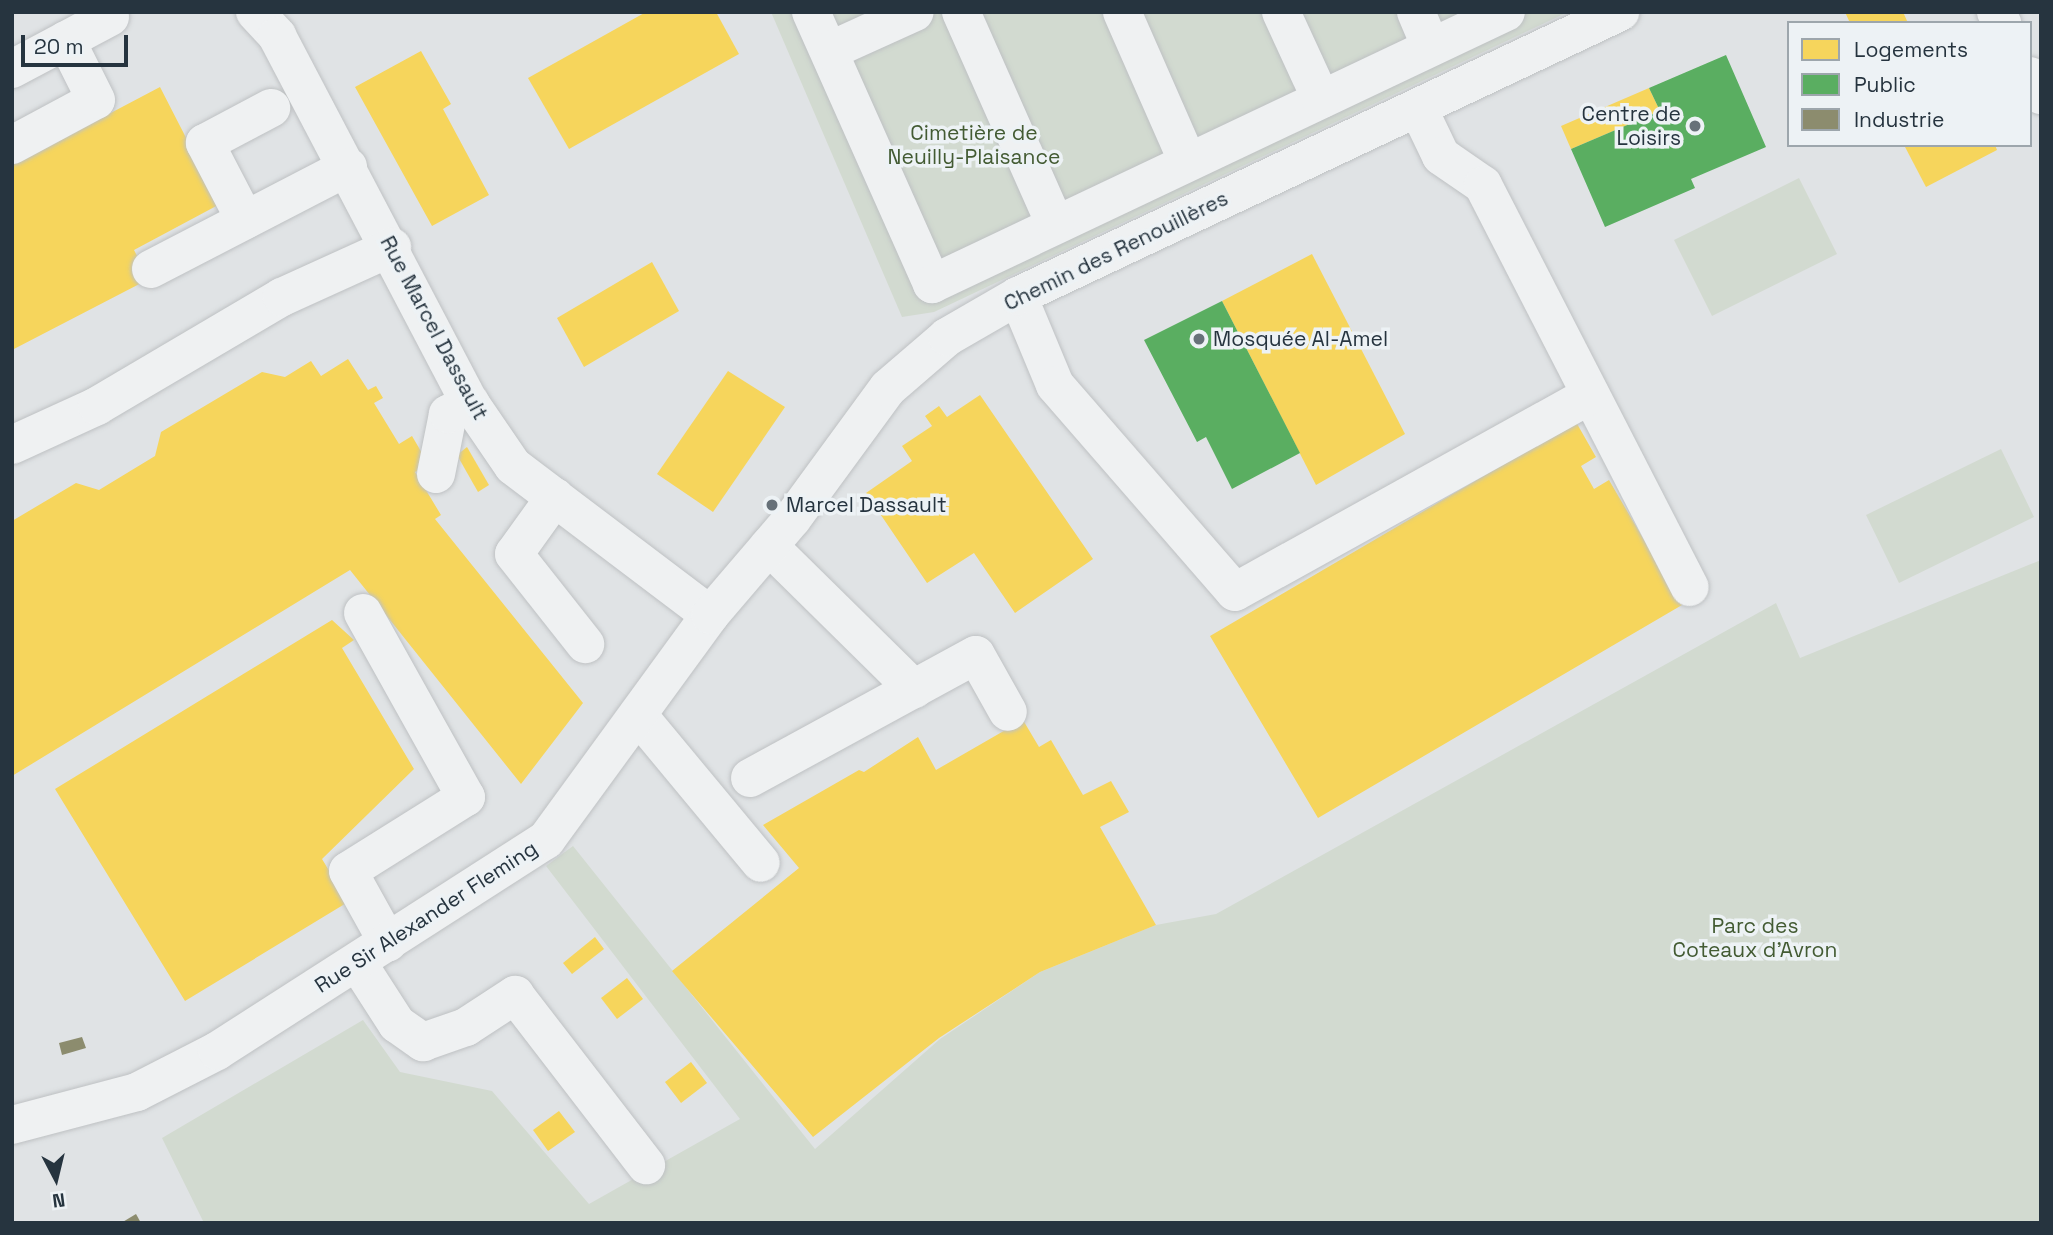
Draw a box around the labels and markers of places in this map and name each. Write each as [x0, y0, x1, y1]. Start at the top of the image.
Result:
place label: Centre de Loisirs [1582, 101, 1681, 151]
marker: Centre de Loisirs [1687, 118, 1703, 134]
place label: Mosquée Al-Amel [1213, 326, 1388, 352]
marker: Mosquée Al-Amel [1191, 331, 1207, 347]
place label: Marcel Dassault [786, 492, 947, 518]
marker: Marcel Dassault [764, 497, 780, 513]

